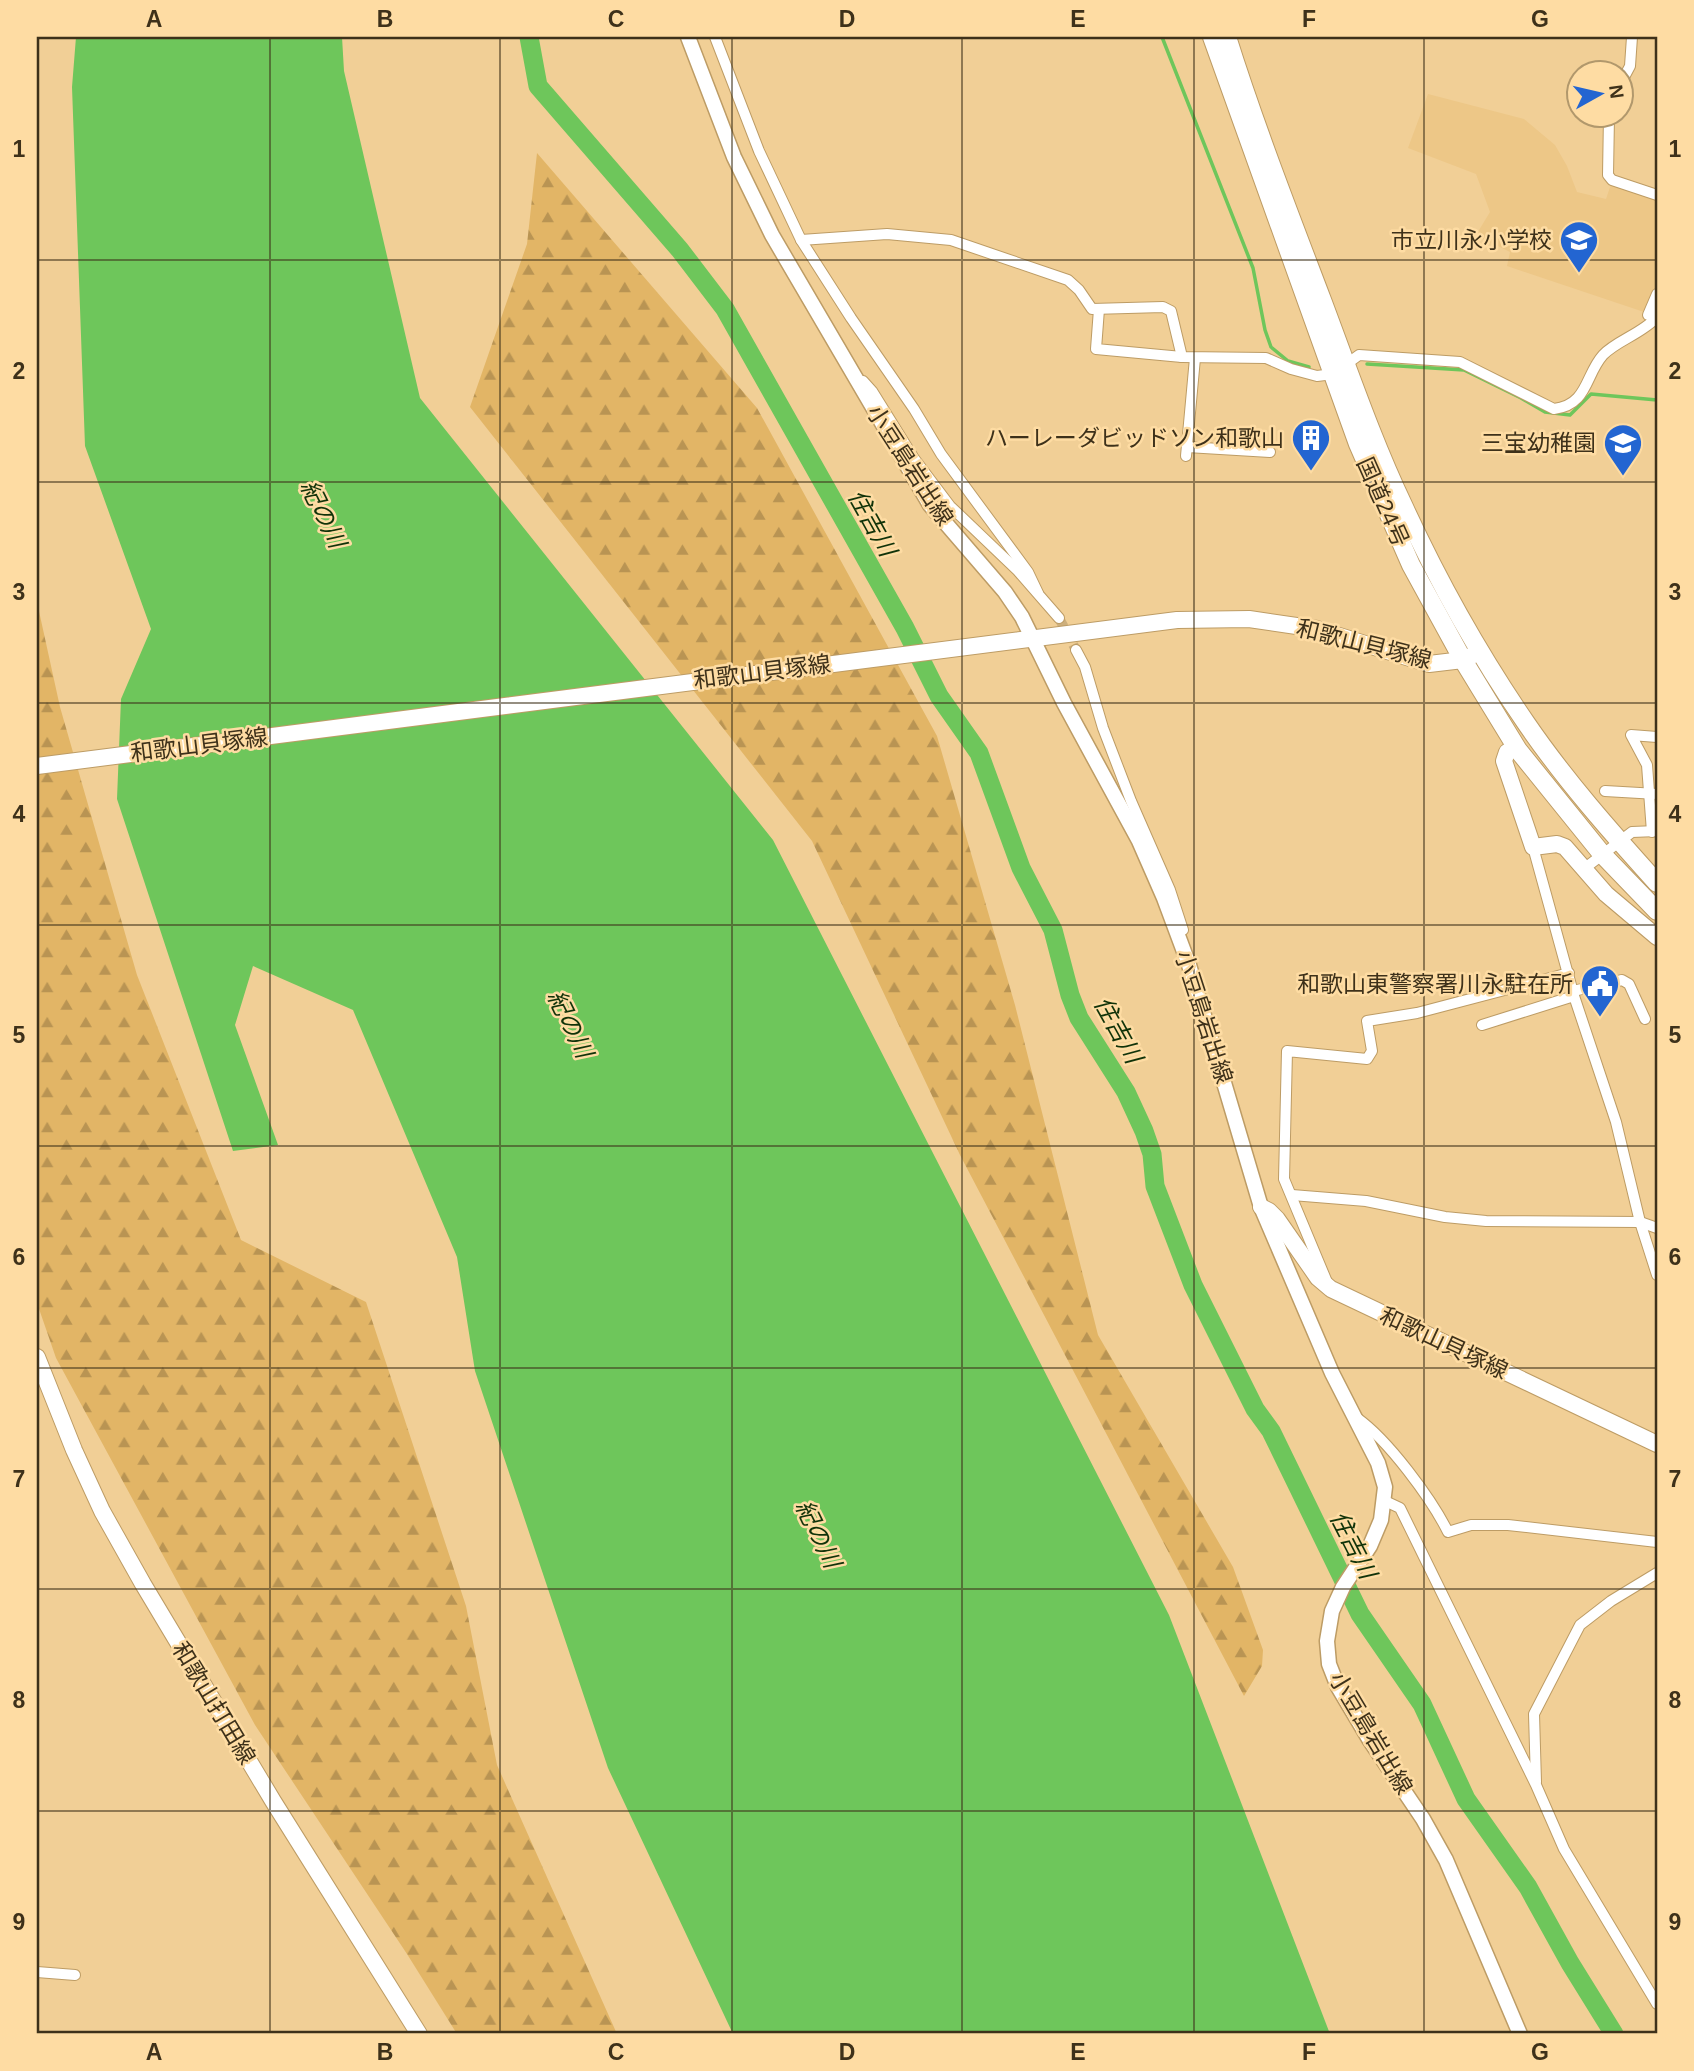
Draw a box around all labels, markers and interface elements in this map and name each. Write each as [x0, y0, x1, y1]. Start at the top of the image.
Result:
text: A [146, 6, 162, 32]
text: B [377, 6, 393, 32]
text: C [608, 6, 624, 32]
text: D [839, 6, 855, 32]
text: E [1070, 6, 1086, 32]
text: F [1302, 6, 1316, 32]
text: G [1531, 6, 1549, 32]
north arrow [1564, 60, 1634, 130]
text: N [1605, 83, 1628, 100]
text: 1 [13, 136, 26, 162]
text: 1 [1669, 136, 1682, 162]
school or university icon: 市立川永小学校 [1558, 219, 1600, 274]
place label: 市立川永小学校 [1391, 227, 1552, 253]
text: 2 [13, 358, 25, 384]
text: 2 [1669, 358, 1681, 384]
street label: 小豆島岩出線 [862, 400, 958, 530]
building icon: ハーレーダビッドソン和歌山 [1290, 417, 1332, 472]
school or university icon: 三宝幼稚園 [1602, 422, 1644, 477]
place label: ハーレーダビッドソン和歌山 [985, 425, 1284, 451]
place label: 三宝幼稚園 [1481, 430, 1596, 456]
street label: 国道24号 [1352, 454, 1414, 550]
water label: 紀の川 [296, 476, 353, 555]
water label: 住吉川 [843, 485, 903, 563]
text: 3 [13, 579, 25, 605]
text: 3 [1669, 579, 1681, 605]
street label: 和歌山貝塚線 [1294, 615, 1434, 673]
street label: 和歌山貝塚線 [692, 651, 832, 693]
street label: 和歌山貝塚線 [129, 724, 269, 766]
text: 4 [13, 801, 26, 827]
text: 4 [1669, 801, 1682, 827]
street label: 小豆島岩出線 [1170, 947, 1238, 1087]
public building icon: 和歌山東警察署川永駐在所 [1579, 963, 1621, 1018]
place label: 和歌山東警察署川永駐在所 [1297, 971, 1573, 997]
water label: 紀の川 [543, 986, 600, 1065]
water label: 住吉川 [1089, 992, 1149, 1070]
text: 5 [13, 1022, 26, 1048]
text: 5 [1669, 1022, 1682, 1048]
text: 6 [13, 1244, 25, 1270]
text: 6 [1669, 1244, 1681, 1270]
street label: 和歌山貝塚線 [1376, 1302, 1512, 1384]
text: 7 [13, 1466, 25, 1492]
text: 7 [1669, 1466, 1681, 1492]
water label: 紀の川 [791, 1496, 848, 1575]
water label: 住吉川 [1325, 1507, 1383, 1586]
street label: 和歌山打田線 [167, 1637, 261, 1769]
street label: 小豆島岩出線 [1324, 1667, 1418, 1799]
text: 8 [13, 1687, 26, 1713]
text: 8 [1669, 1687, 1682, 1713]
text: 9 [13, 1909, 25, 1935]
text: 9 [1669, 1909, 1681, 1935]
text: A [146, 2039, 162, 2065]
text: B [377, 2039, 393, 2065]
text: C [608, 2039, 624, 2065]
text: D [839, 2039, 855, 2065]
text: E [1070, 2039, 1086, 2065]
text: F [1302, 2039, 1316, 2065]
text: G [1531, 2039, 1549, 2065]

